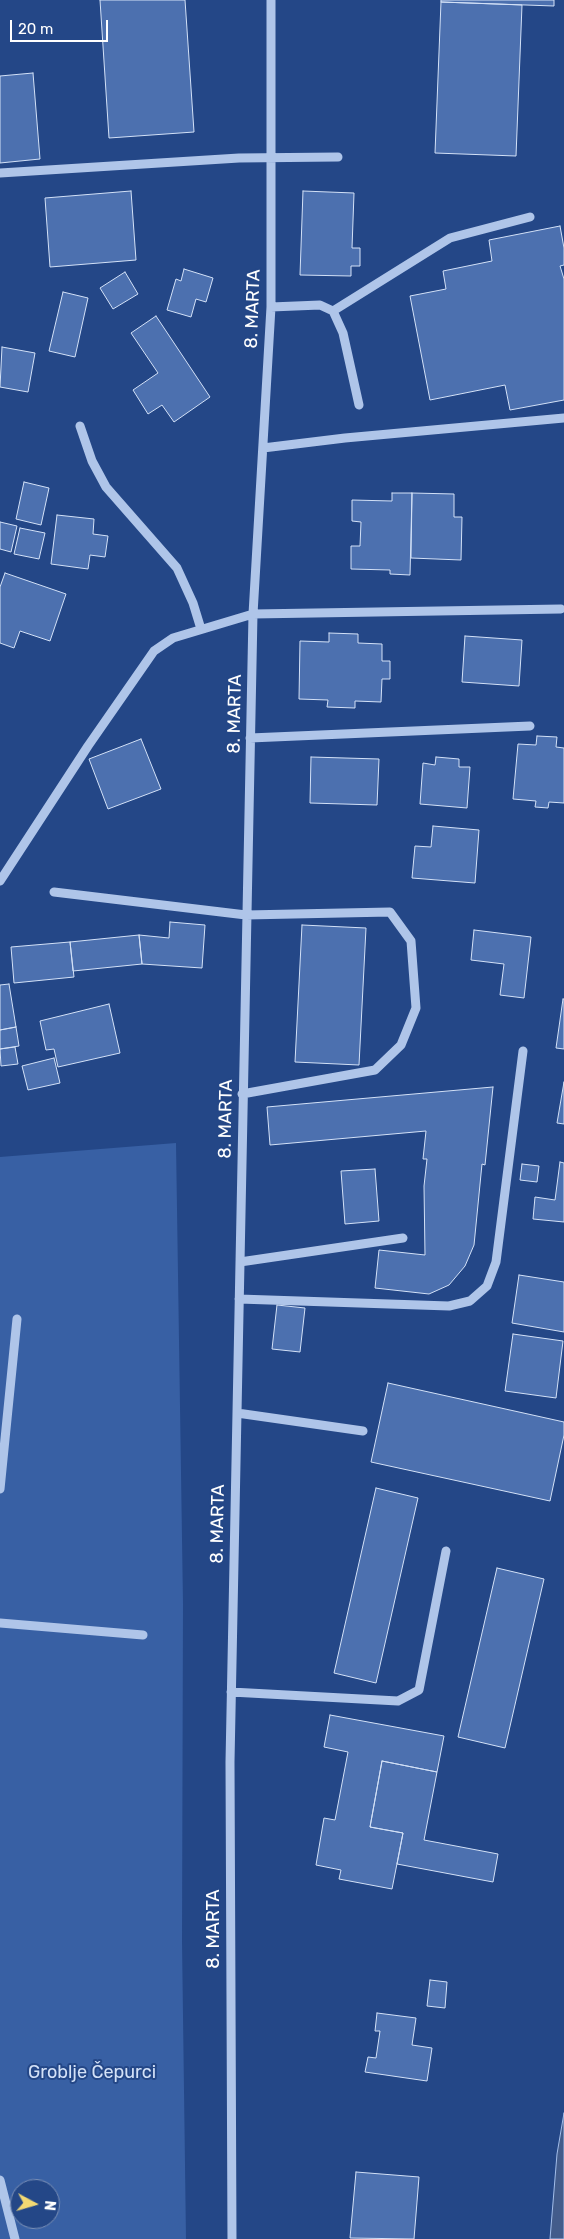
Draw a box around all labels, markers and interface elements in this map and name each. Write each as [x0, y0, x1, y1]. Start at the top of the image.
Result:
scale bar [12, 10, 110, 42]
text: 20 m [18, 20, 53, 38]
street label: 8. MARTA [241, 269, 265, 349]
street label: 8. MARTA [224, 674, 246, 754]
street label: 8. MARTA [215, 1079, 237, 1159]
street label: 8. MARTA [207, 1484, 229, 1564]
street label: 8. MARTA [203, 1889, 225, 1969]
park label: Groblje Čepurci [28, 2062, 156, 2084]
north arrow [10, 2179, 60, 2229]
text: N [40, 2200, 58, 2211]

